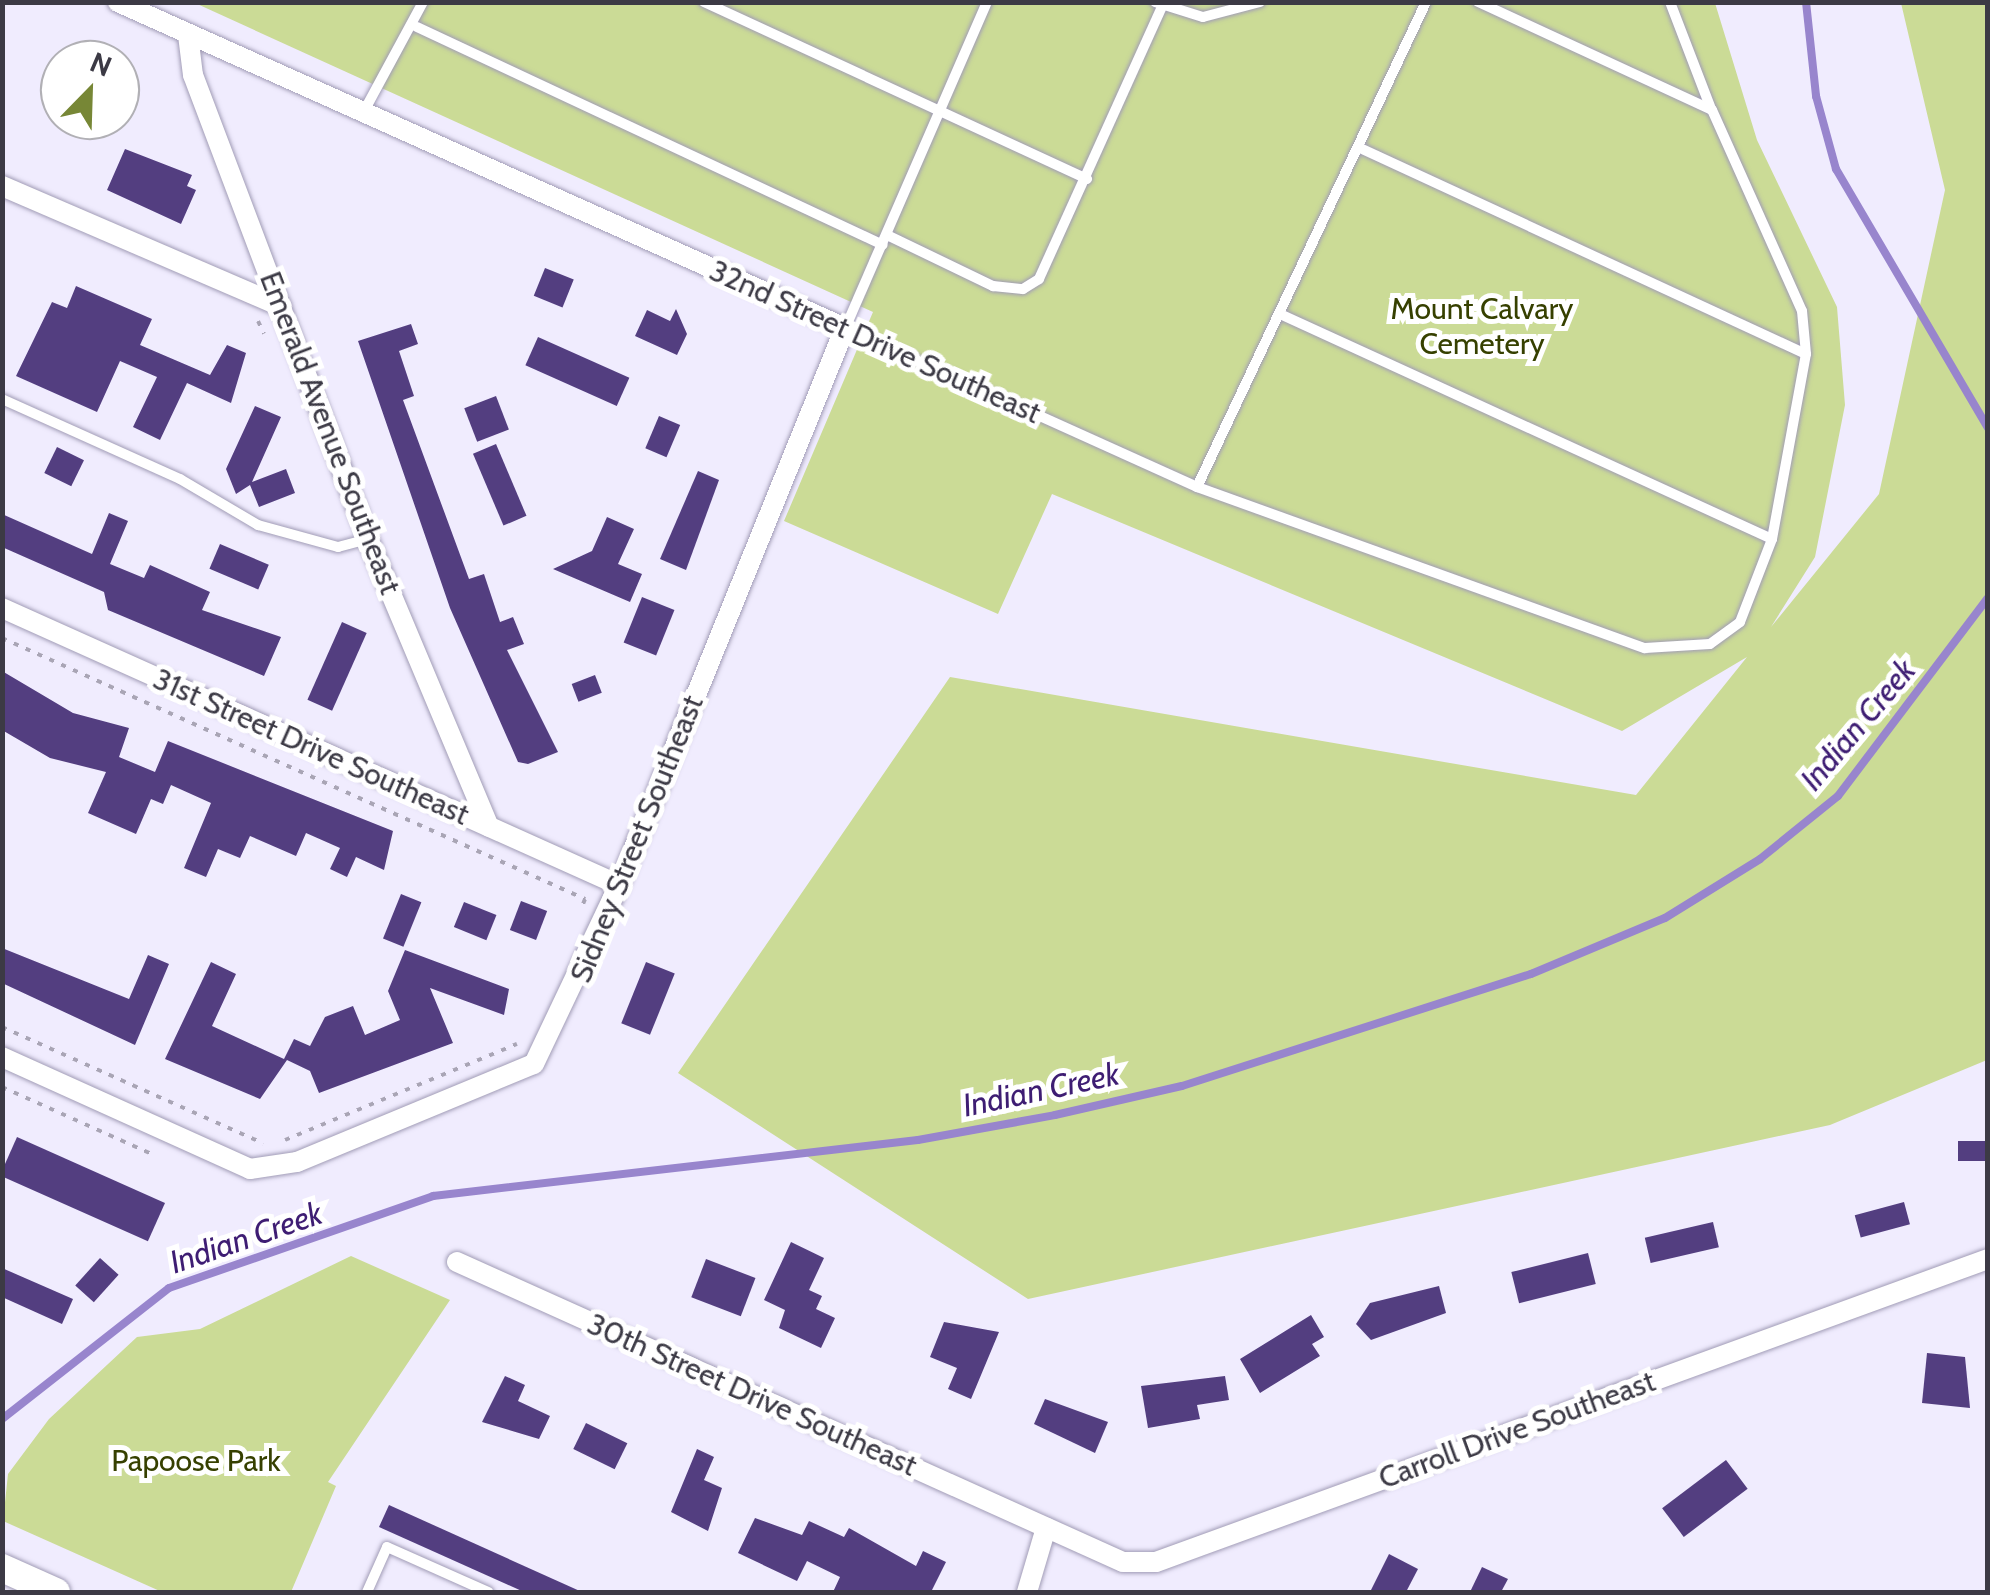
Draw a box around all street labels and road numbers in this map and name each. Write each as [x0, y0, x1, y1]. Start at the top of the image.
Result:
street label: 32nd Street Drive Southeast [704, 253, 1046, 431]
street label: Emerald Avenue Southeast [252, 267, 408, 599]
street label: 31st Street Drive Southeast [148, 661, 474, 833]
street label: Sidney Street Southeast [563, 690, 711, 988]
street label: 30th Street Drive Southeast [582, 1306, 922, 1484]
street label: Carroll Drive Southeast [1374, 1363, 1660, 1497]

